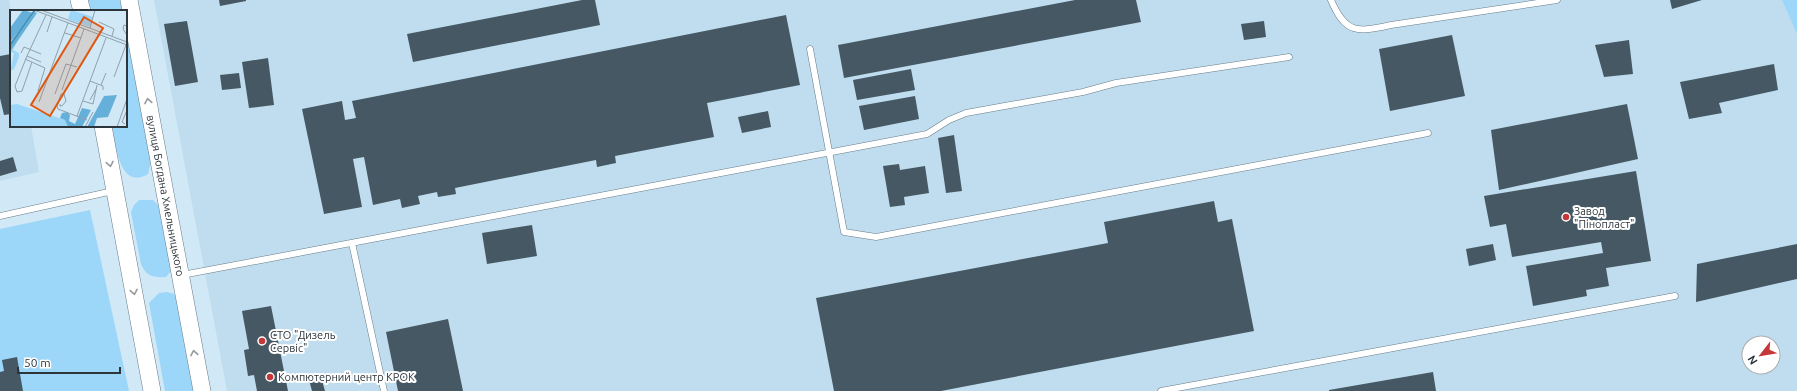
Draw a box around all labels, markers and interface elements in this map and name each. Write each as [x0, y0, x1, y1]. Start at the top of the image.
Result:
inset map [10, 10, 127, 127]
one-way arrow [144, 98, 153, 104]
street label: вулиця Богдана Хмельницького [145, 114, 186, 277]
one-way arrow [105, 161, 114, 167]
place label: Завод "Пінопласт" [1574, 205, 1634, 230]
marker: Завод "Пінопласт" [1561, 212, 1571, 222]
one-way arrow [129, 289, 137, 295]
place label: СТО "Дизель Сервіс" [270, 329, 336, 354]
north arrow [1741, 335, 1781, 375]
marker: СТО "Дизель Сервіс" [257, 336, 267, 346]
scale bar [18, 349, 120, 375]
one-way arrow [191, 350, 199, 356]
text: N [1745, 354, 1760, 367]
text: 50 m [24, 356, 51, 369]
place label: Компютерний центр КРОК [278, 371, 415, 383]
marker: Компютерний центр КРОК [265, 372, 275, 382]

